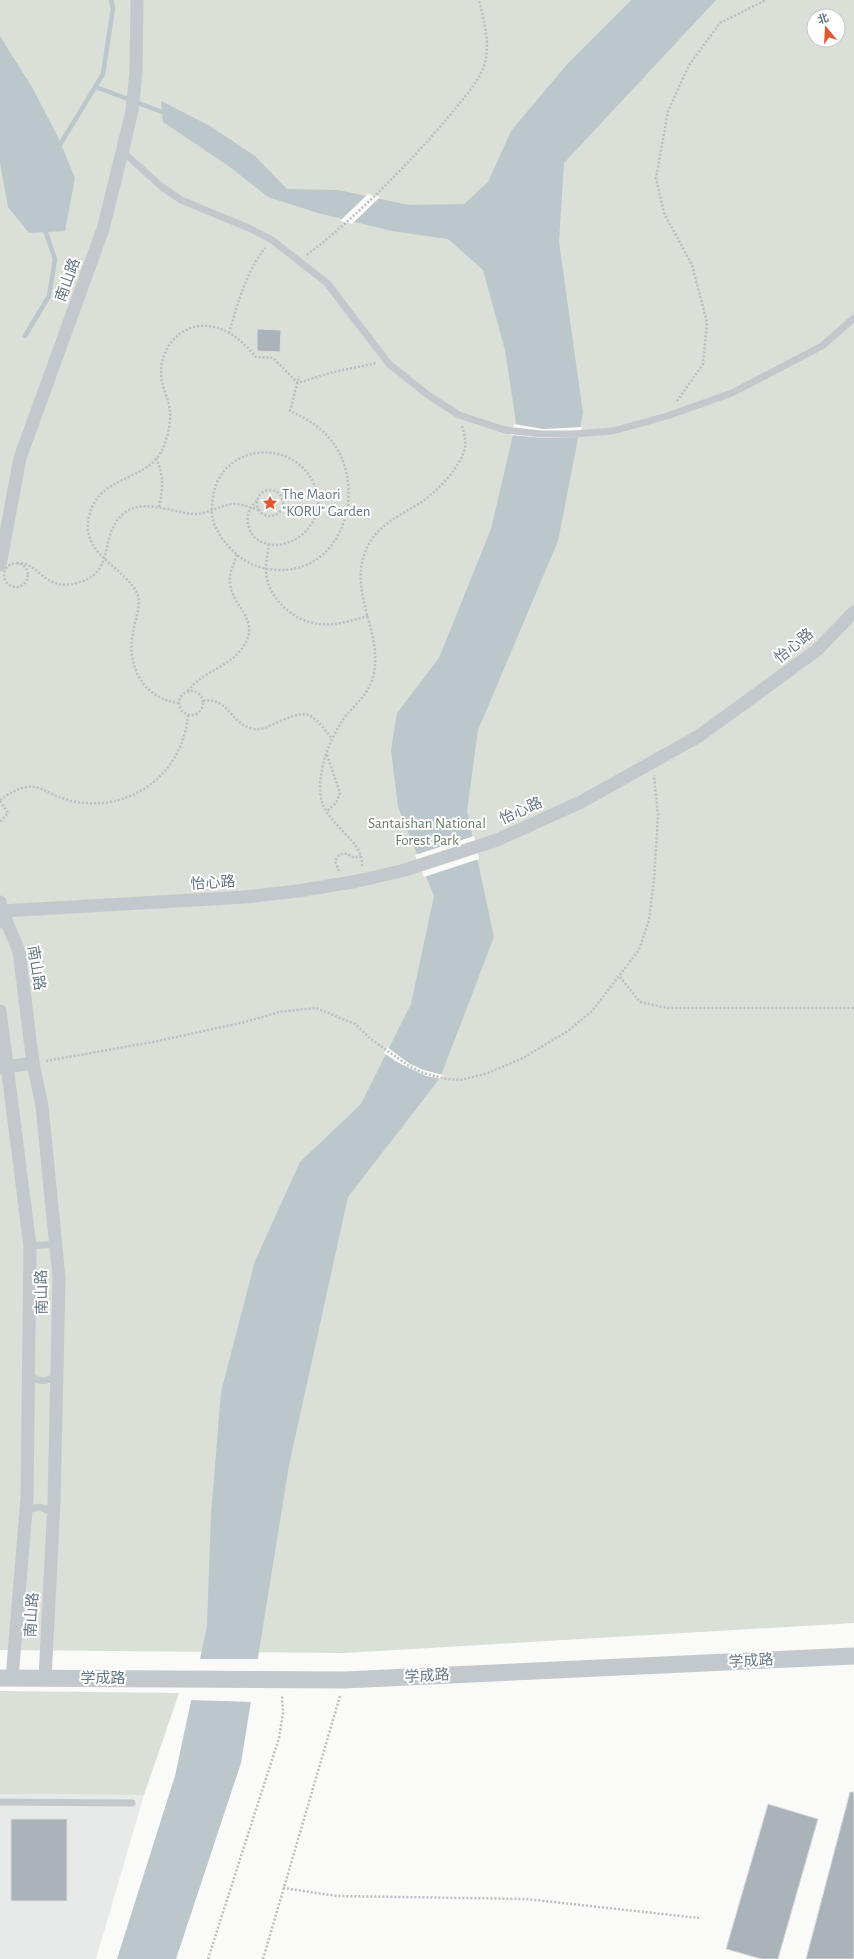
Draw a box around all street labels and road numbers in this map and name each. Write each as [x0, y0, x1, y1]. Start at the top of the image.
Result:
street label: 南山路 [52, 256, 83, 304]
street label: 怡心路 [771, 624, 816, 666]
street label: 怡心路 [497, 793, 545, 827]
street label: 怡心路 [190, 872, 236, 892]
street label: 南山路 [25, 944, 48, 991]
street label: 南山路 [33, 1269, 50, 1315]
street label: 南山路 [22, 1592, 41, 1638]
street label: 学成路 [728, 1651, 774, 1670]
street label: 学成路 [404, 1666, 450, 1685]
street label: 学成路 [80, 1670, 126, 1686]

